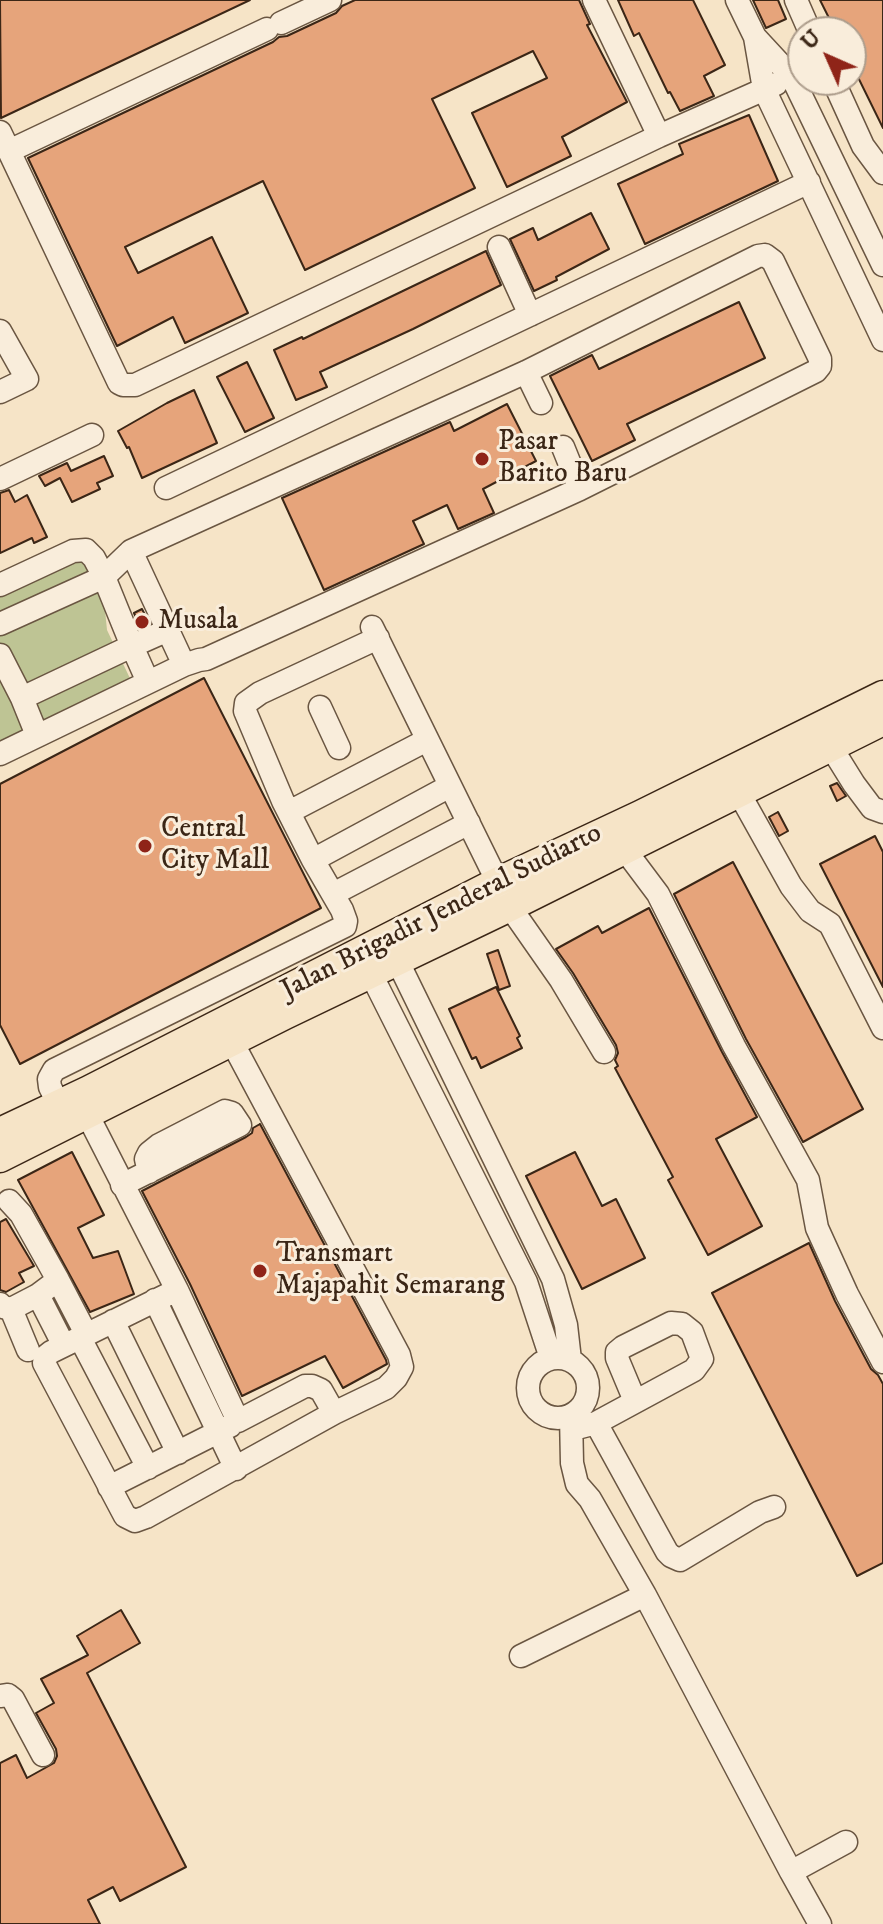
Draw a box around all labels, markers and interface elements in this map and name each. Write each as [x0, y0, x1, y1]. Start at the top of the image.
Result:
north arrow [787, 16, 867, 96]
text: U [796, 25, 827, 56]
place label: Pasar Barito Baru [498, 426, 627, 492]
marker: Pasar Barito Baru [473, 450, 491, 468]
place label: Musala [158, 605, 238, 639]
marker: Musala [133, 613, 151, 631]
place label: Central City Mall [161, 813, 269, 879]
street label: Jalan Brigadir Jenderal Sudiarto [276, 817, 608, 1009]
marker: Central City Mall [136, 837, 154, 855]
place label: Transmart Majapahit Semarang [276, 1238, 505, 1304]
marker: Transmart Majapahit Semarang [251, 1262, 269, 1280]

